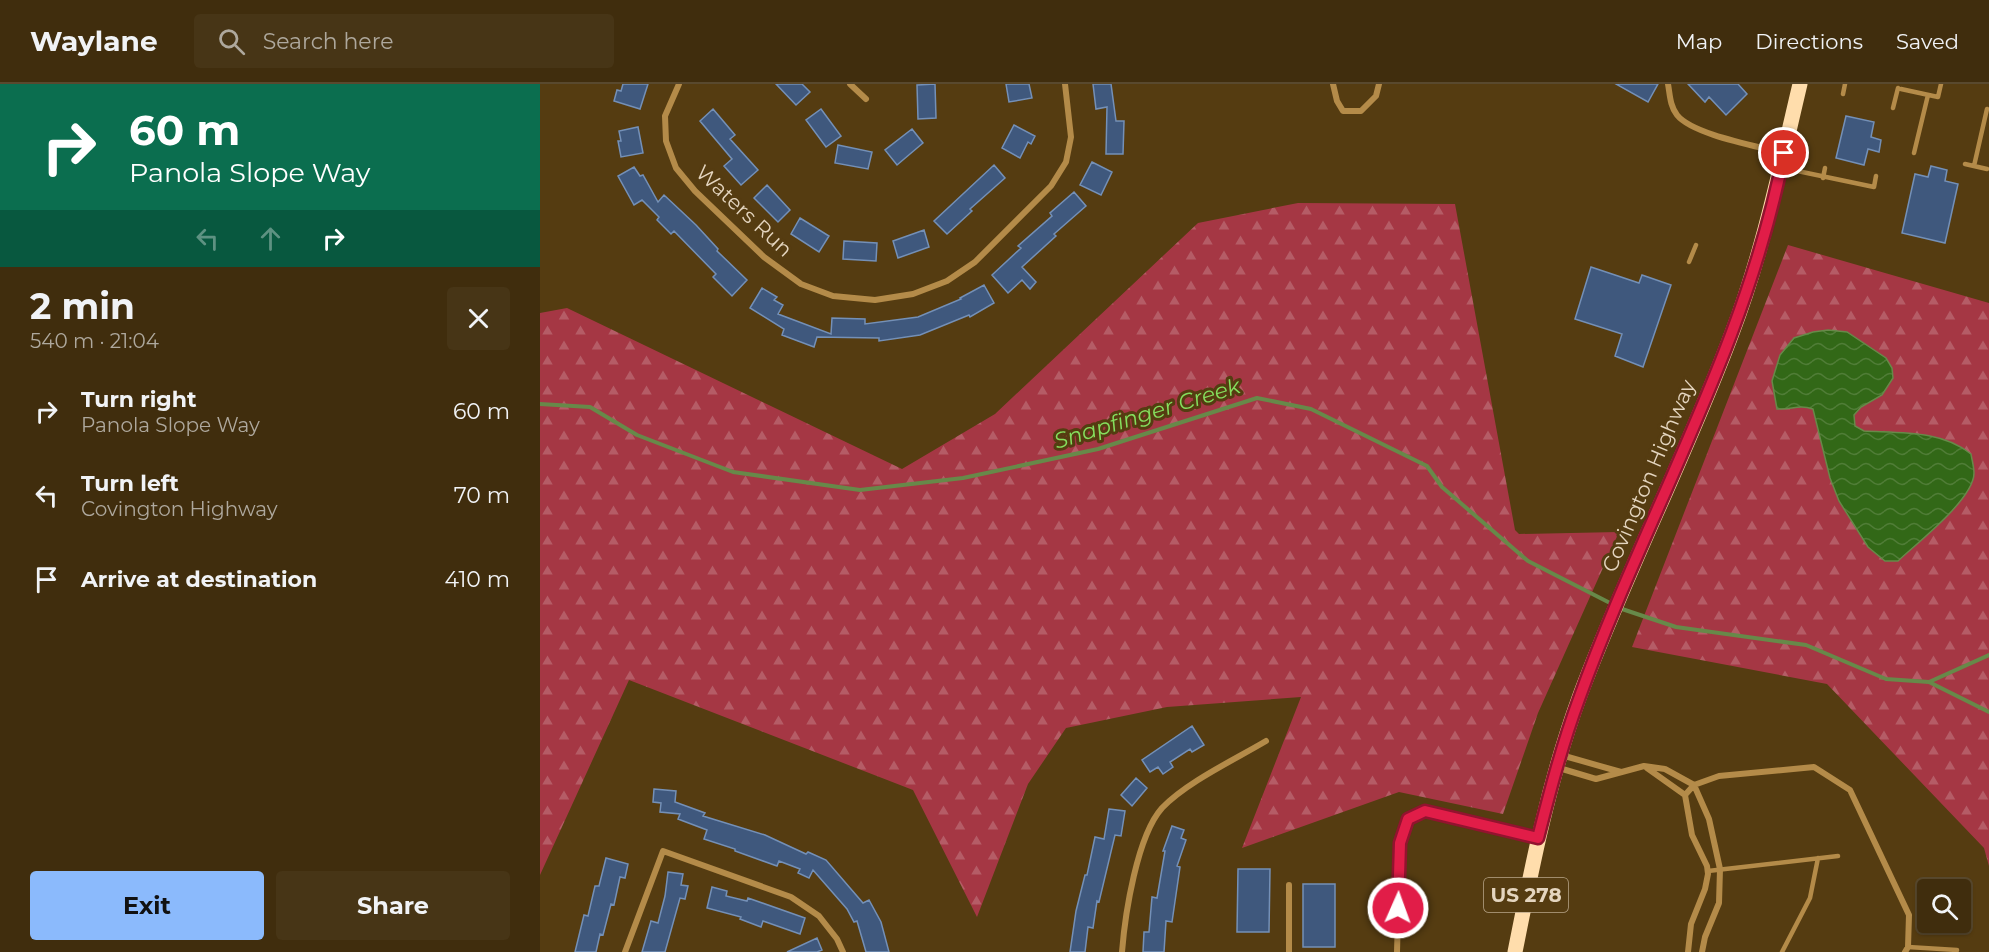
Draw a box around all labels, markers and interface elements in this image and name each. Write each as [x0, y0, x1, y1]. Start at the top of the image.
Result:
search box [194, 14, 614, 68]
text: Waylane [30, 24, 158, 58]
icon: search [215, 25, 248, 58]
text: Search here [263, 28, 393, 55]
text: Map [1676, 29, 1722, 54]
text: Directions [1755, 29, 1863, 54]
text: Saved [1896, 29, 1959, 54]
text: 60 m [129, 104, 240, 156]
icon: right [30, 108, 108, 186]
pin [1758, 127, 1809, 178]
icon: arrive [1767, 136, 1800, 169]
text: Panola Slope Way [129, 156, 370, 189]
street label: Waters Run [691, 160, 798, 262]
icon: left [191, 222, 224, 255]
icon: ahead [254, 222, 287, 255]
icon: right [317, 222, 350, 255]
text: 2 min [30, 284, 135, 328]
button: close [447, 287, 510, 350]
text: 540 m · 21:04 [30, 329, 159, 353]
water label: Snapfinger Creek [1051, 372, 1244, 455]
street label: Covington Highway [1597, 375, 1701, 576]
text: Turn right [81, 386, 196, 413]
icon: right [30, 395, 63, 428]
text: 60 m [453, 398, 510, 425]
text: Panola Slope Way [81, 413, 260, 437]
text: Turn left [81, 470, 179, 497]
icon: left [30, 479, 63, 512]
text: 70 m [454, 482, 510, 509]
text: Covington Highway [81, 497, 278, 521]
icon: arrive [30, 563, 63, 596]
text: Arrive at destination [81, 566, 317, 593]
text: 410 m [444, 566, 510, 593]
button: Exit [30, 871, 264, 940]
button: Share [276, 871, 510, 940]
position arrow [1366, 876, 1430, 940]
road number: US 278 [1484, 878, 1568, 912]
map controls [1917, 879, 1971, 933]
button: search [1917, 879, 1971, 933]

